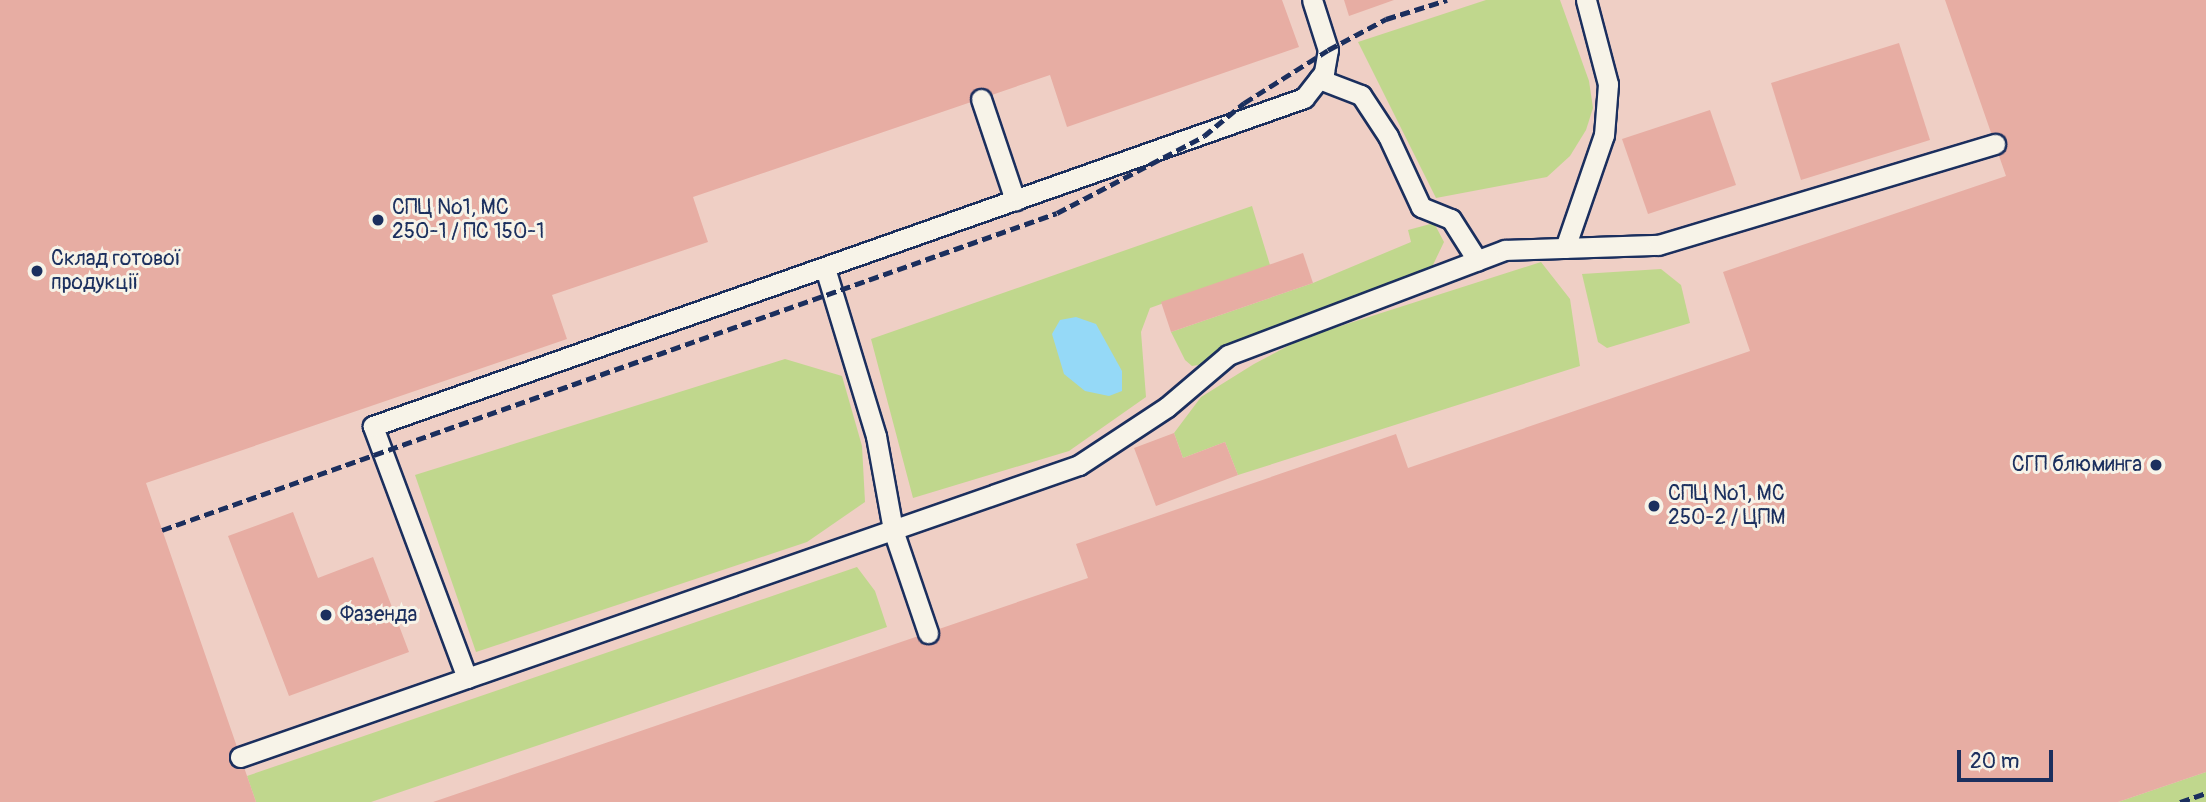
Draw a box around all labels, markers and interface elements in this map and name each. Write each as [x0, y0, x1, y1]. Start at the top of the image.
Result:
place label: СПЦ №1, МС 250-1 / ПС 150-1 [392, 195, 544, 245]
marker: СПЦ №1, МС 250-1 / ПС 150-1 [370, 212, 386, 228]
place label: Склад готової продукції [51, 246, 182, 296]
marker: Склад готової продукції [29, 263, 45, 279]
place label: СГП блюминга [2012, 452, 2142, 478]
marker: СГП блюминга [2148, 457, 2164, 473]
place label: СПЦ №1, МС 250-2 / ЦПМ [1668, 481, 1785, 531]
marker: СПЦ №1, МС 250-2 / ЦПМ [1646, 498, 1662, 514]
place label: Фазенда [340, 602, 417, 628]
marker: Фазенда [318, 607, 334, 623]
scale bar [1961, 736, 2057, 780]
text: 20 m [1970, 748, 2019, 775]

